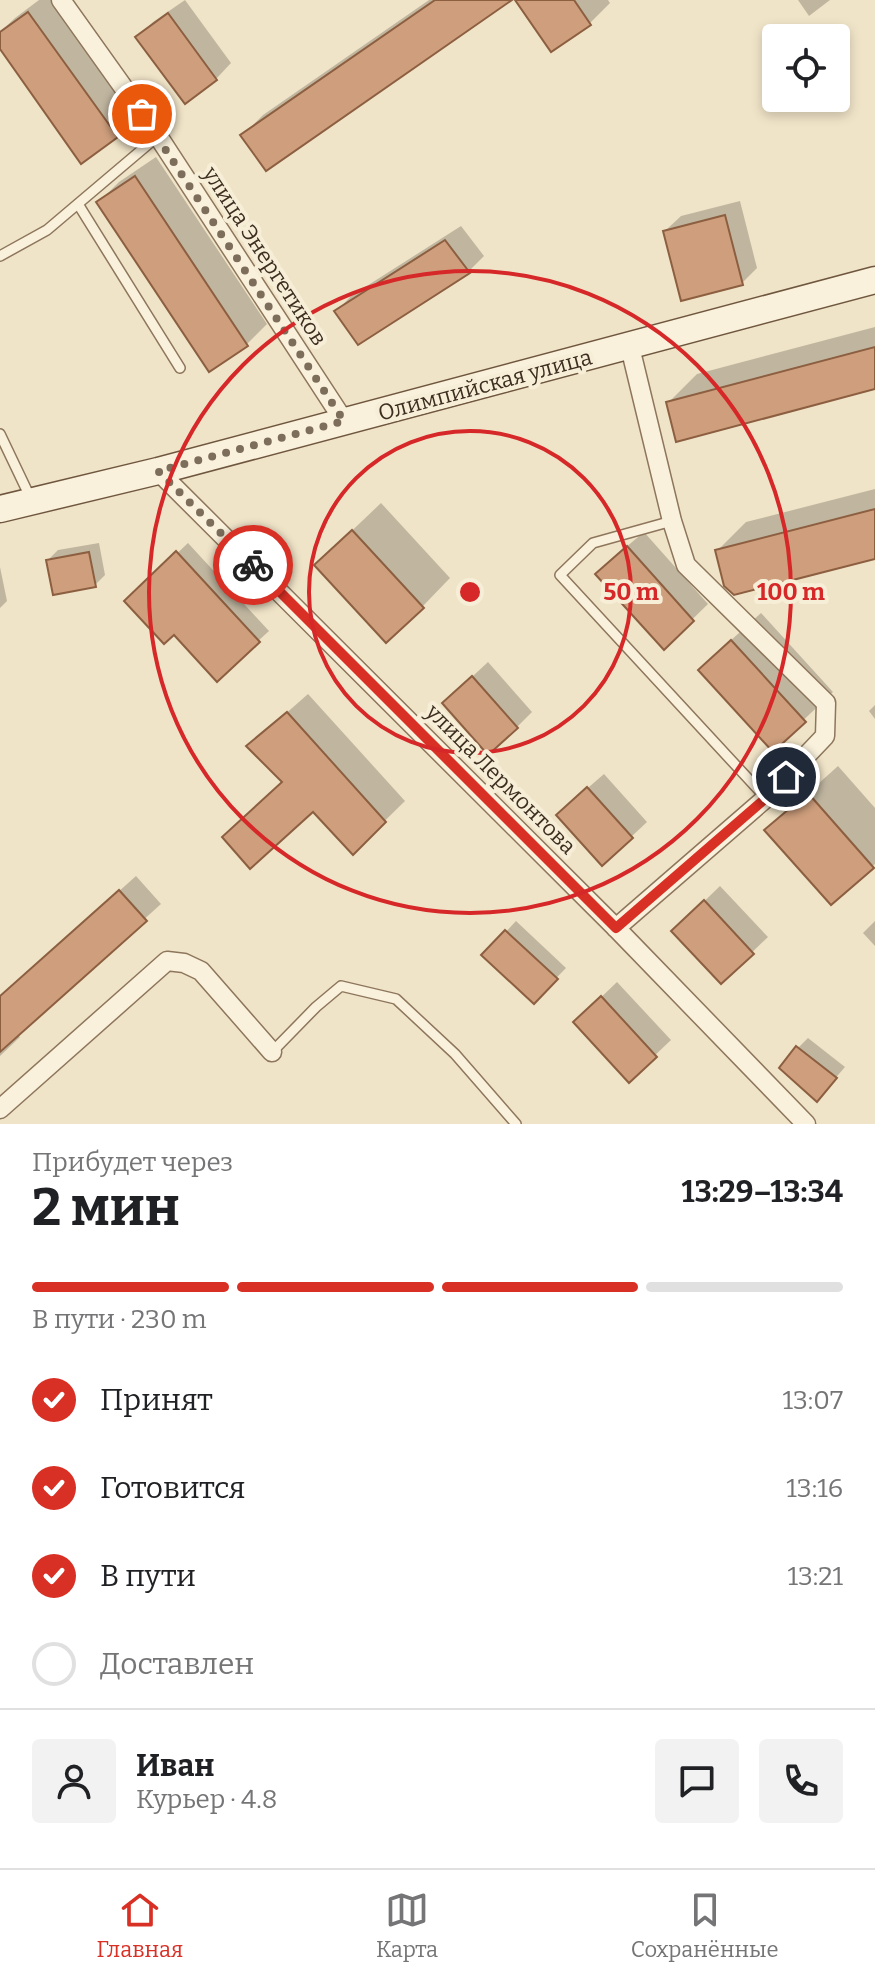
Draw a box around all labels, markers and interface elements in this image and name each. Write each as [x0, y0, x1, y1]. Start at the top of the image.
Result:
map controls [762, 24, 850, 112]
button: locate [762, 24, 850, 112]
pin [108, 80, 176, 148]
icon: bag [120, 92, 164, 136]
street label: улица Энергетиков [197, 161, 333, 350]
street label: Олимпийская улица [375, 343, 595, 427]
courier [213, 525, 293, 605]
icon: bike [231, 543, 275, 587]
centre of rings [456, 578, 484, 606]
text: 50 m [603, 578, 659, 606]
text: 100 m [757, 578, 825, 606]
street label: улица Лермонтова [420, 698, 582, 860]
pin [752, 743, 820, 811]
icon: home [764, 755, 808, 799]
text: Прибудет через [32, 1147, 233, 1178]
text: 13:29–13:34 [682, 1174, 843, 1210]
text: 2 мин [32, 1176, 180, 1239]
text: В пути · 230 m [32, 1304, 207, 1335]
icon: check [32, 1378, 76, 1422]
text: Принят [100, 1382, 213, 1418]
text: 13:07 [782, 1385, 843, 1416]
icon: check [32, 1466, 76, 1510]
text: Готовится [100, 1470, 245, 1506]
text: 13:16 [786, 1473, 843, 1504]
icon: check [32, 1554, 76, 1598]
text: В пути [100, 1558, 196, 1594]
text: 13:21 [787, 1561, 843, 1592]
text: Доставлен [100, 1646, 254, 1682]
button: person [32, 1739, 116, 1823]
button: chat [655, 1739, 739, 1823]
button: phone [759, 1739, 843, 1823]
text: Иван [136, 1748, 214, 1784]
text: Курьер · 4.8 [136, 1784, 277, 1815]
tab: Главная [96, 1888, 183, 1963]
tab: Карта [376, 1888, 438, 1963]
tab: Сохранённые [631, 1888, 779, 1963]

